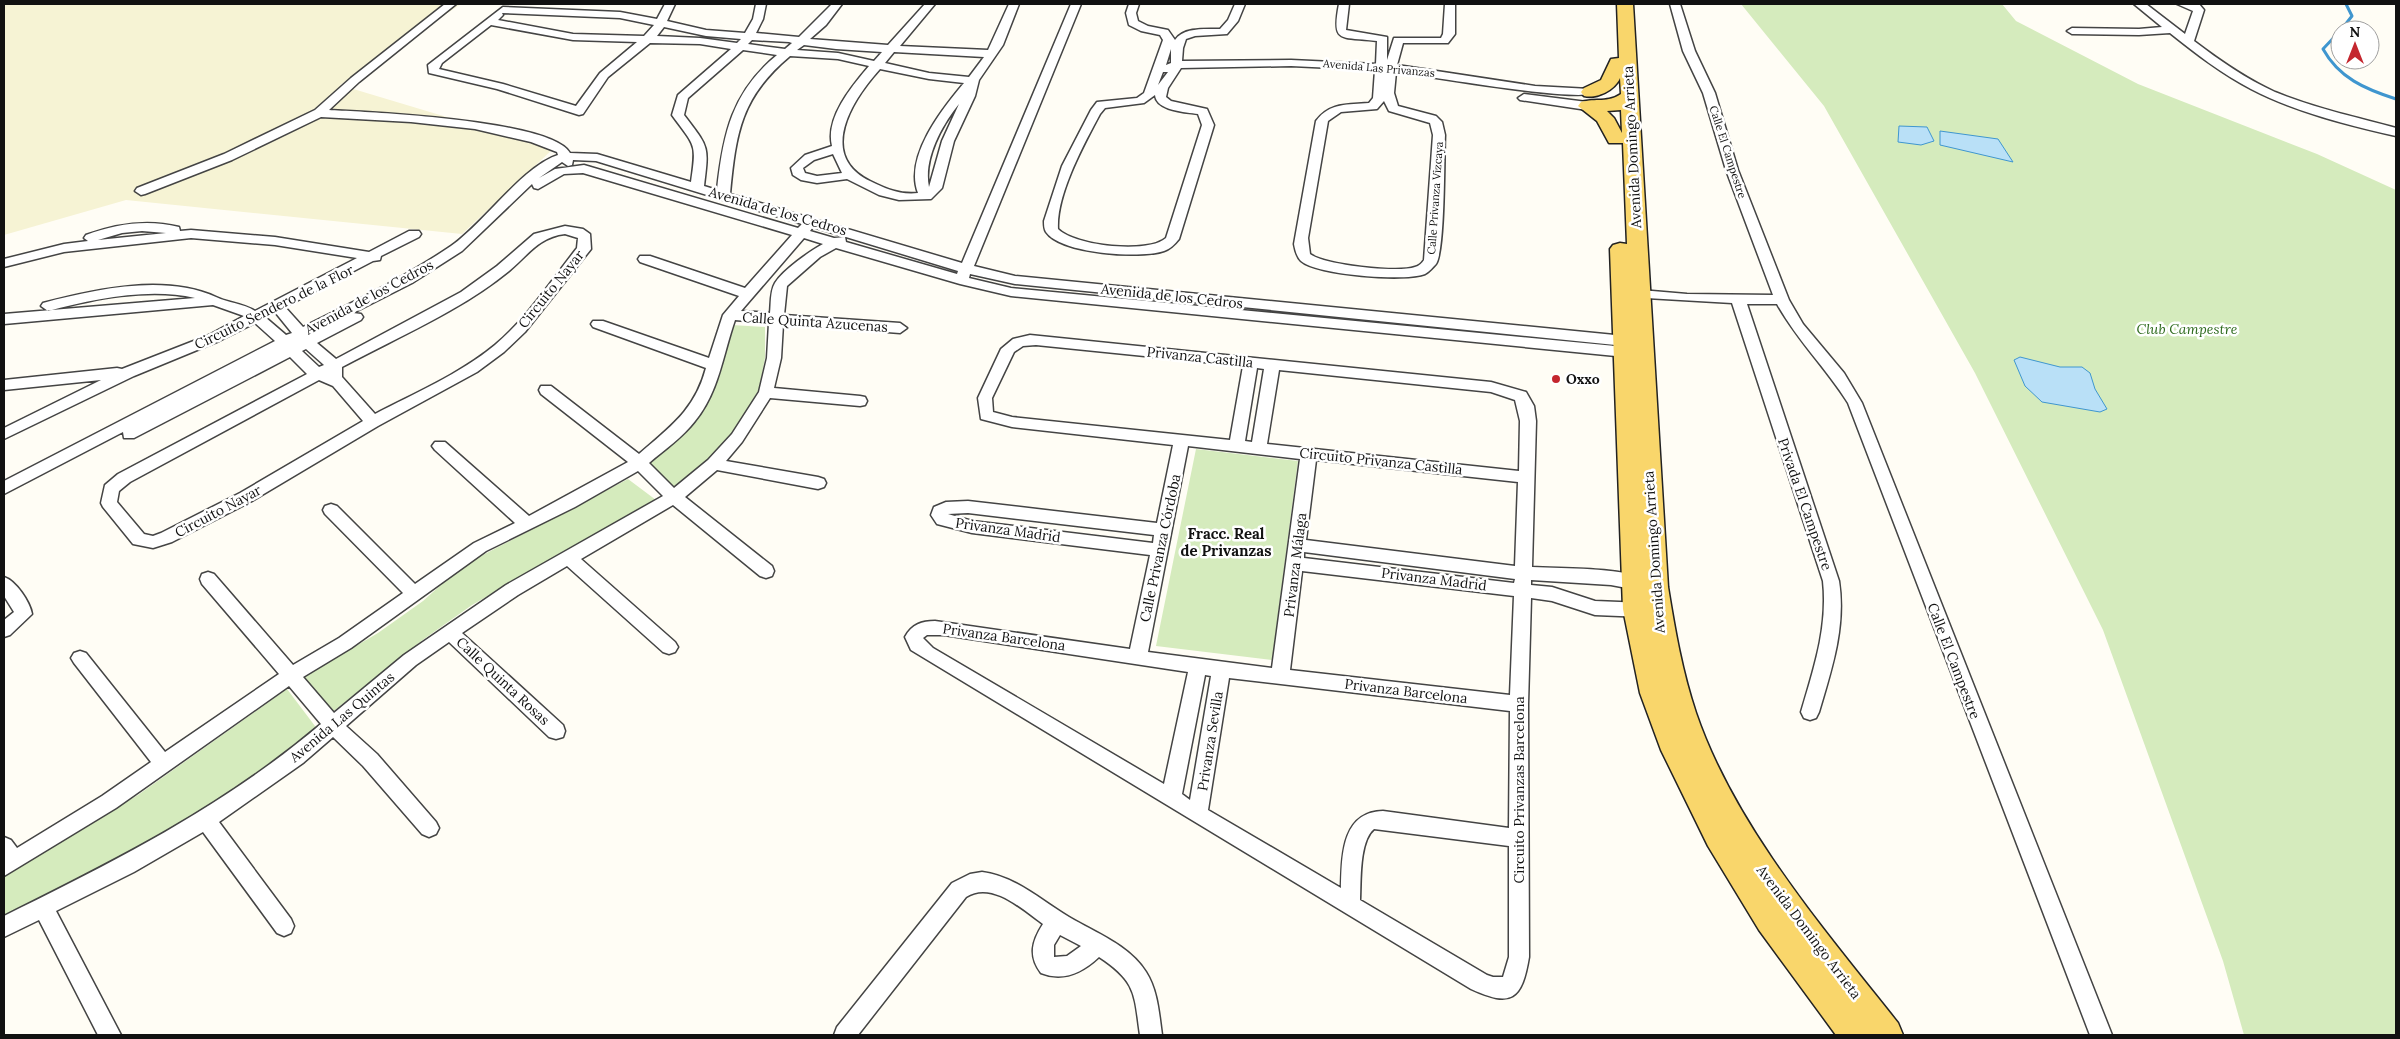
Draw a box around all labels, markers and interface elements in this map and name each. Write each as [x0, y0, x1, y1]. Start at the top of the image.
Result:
north arrow [2330, 20, 2380, 70]
text: N [2350, 23, 2361, 41]
street label: Avenida Las Privanzas [1322, 56, 1435, 80]
street label: Avenida Domingo Arrieta [1619, 65, 1645, 230]
street label: Calle El Campestre [1706, 104, 1750, 200]
street label: Calle Privanza Vizcaya [1424, 141, 1446, 255]
street label: Avenida de los Cedros [706, 182, 849, 239]
street label: Circuito Nayar [514, 246, 588, 332]
street label: Avenida de los Cedros [301, 256, 436, 339]
street label: Circuito Sendero de la Flor [191, 261, 357, 353]
street label: Avenida de los Cedros [1099, 279, 1244, 312]
street label: Calle Quinta Azucenas [742, 308, 888, 336]
park label: Club Campestre [2137, 320, 2238, 338]
street label: Privanza Castilla [1146, 342, 1254, 372]
place label: Oxxo [1566, 370, 1600, 388]
marker: Oxxo [1550, 373, 1562, 385]
street label: Privada El Campestre [1774, 435, 1836, 573]
street label: Circuito Privanza Castilla [1299, 443, 1463, 479]
street label: Avenida Domingo Arrieta [1639, 470, 1669, 635]
street label: Calle Privanza Córdoba [1136, 472, 1184, 624]
street label: Circuito Nayar [172, 481, 264, 541]
street label: Privanza Málaga [1280, 512, 1310, 618]
street label: Privanza Madrid [954, 514, 1062, 546]
district label: Fracc. Real de Privanzas [1181, 524, 1271, 560]
street label: Privanza Madrid [1380, 564, 1488, 594]
street label: Calle El Campestre [1924, 600, 1985, 722]
street label: Privanza Barcelona [941, 619, 1067, 655]
street label: Calle Quinta Rosas [453, 633, 553, 729]
street label: Avenida Las Quintas [285, 668, 398, 767]
street label: Privanza Barcelona [1343, 675, 1469, 707]
street label: Privanza Sevilla [1193, 690, 1227, 792]
street label: Circuito Privanzas Barcelona [1510, 696, 1528, 884]
street label: Avenida Domingo Arrieta [1752, 861, 1865, 1002]

